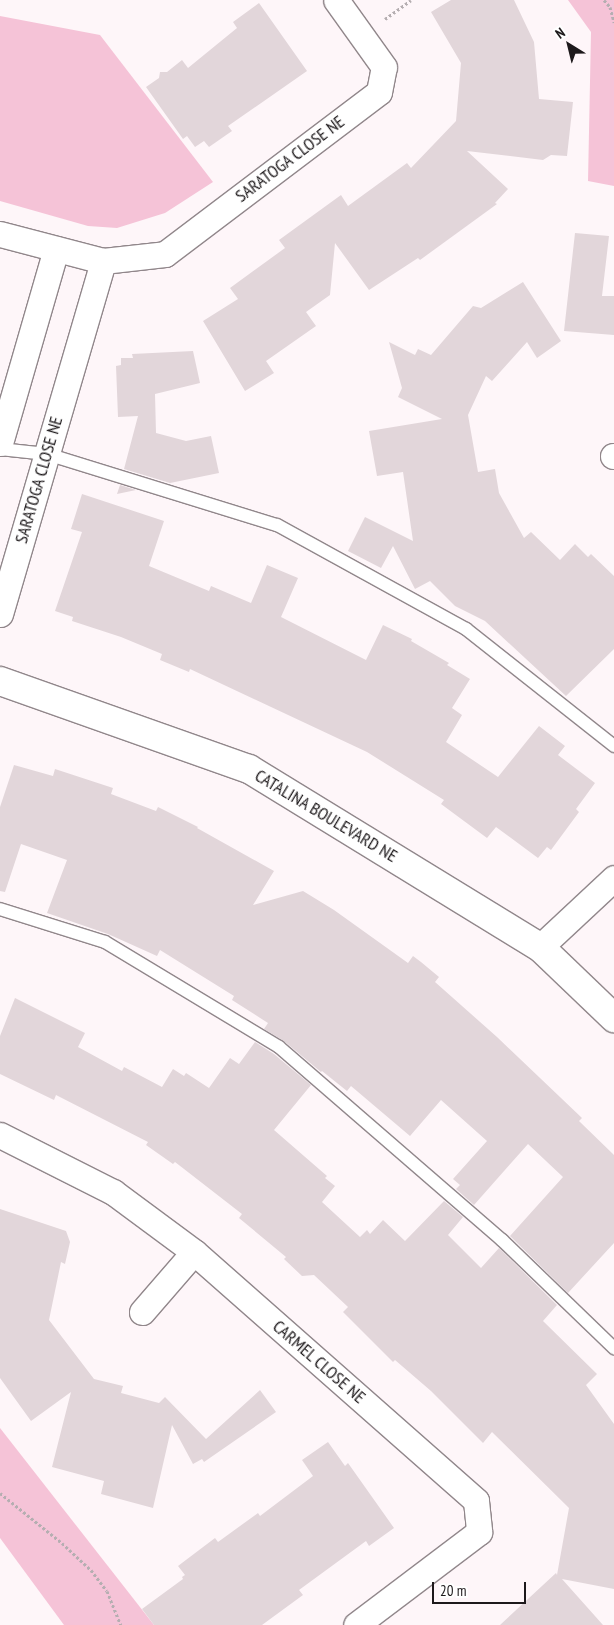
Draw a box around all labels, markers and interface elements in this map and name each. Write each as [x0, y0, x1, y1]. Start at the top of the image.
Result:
north arrow [544, 20, 594, 70]
text: N [552, 23, 569, 42]
street label: SARATOGA CLOSE NE [231, 111, 349, 207]
street label: SARATOGA CLOSE NE [10, 414, 68, 546]
street label: CATALINA BOULEVARD NE [251, 765, 401, 867]
street label: CARMEL CLOSE NE [268, 1316, 370, 1408]
scale bar [434, 1572, 528, 1604]
text: 20 m [440, 1581, 466, 1600]

